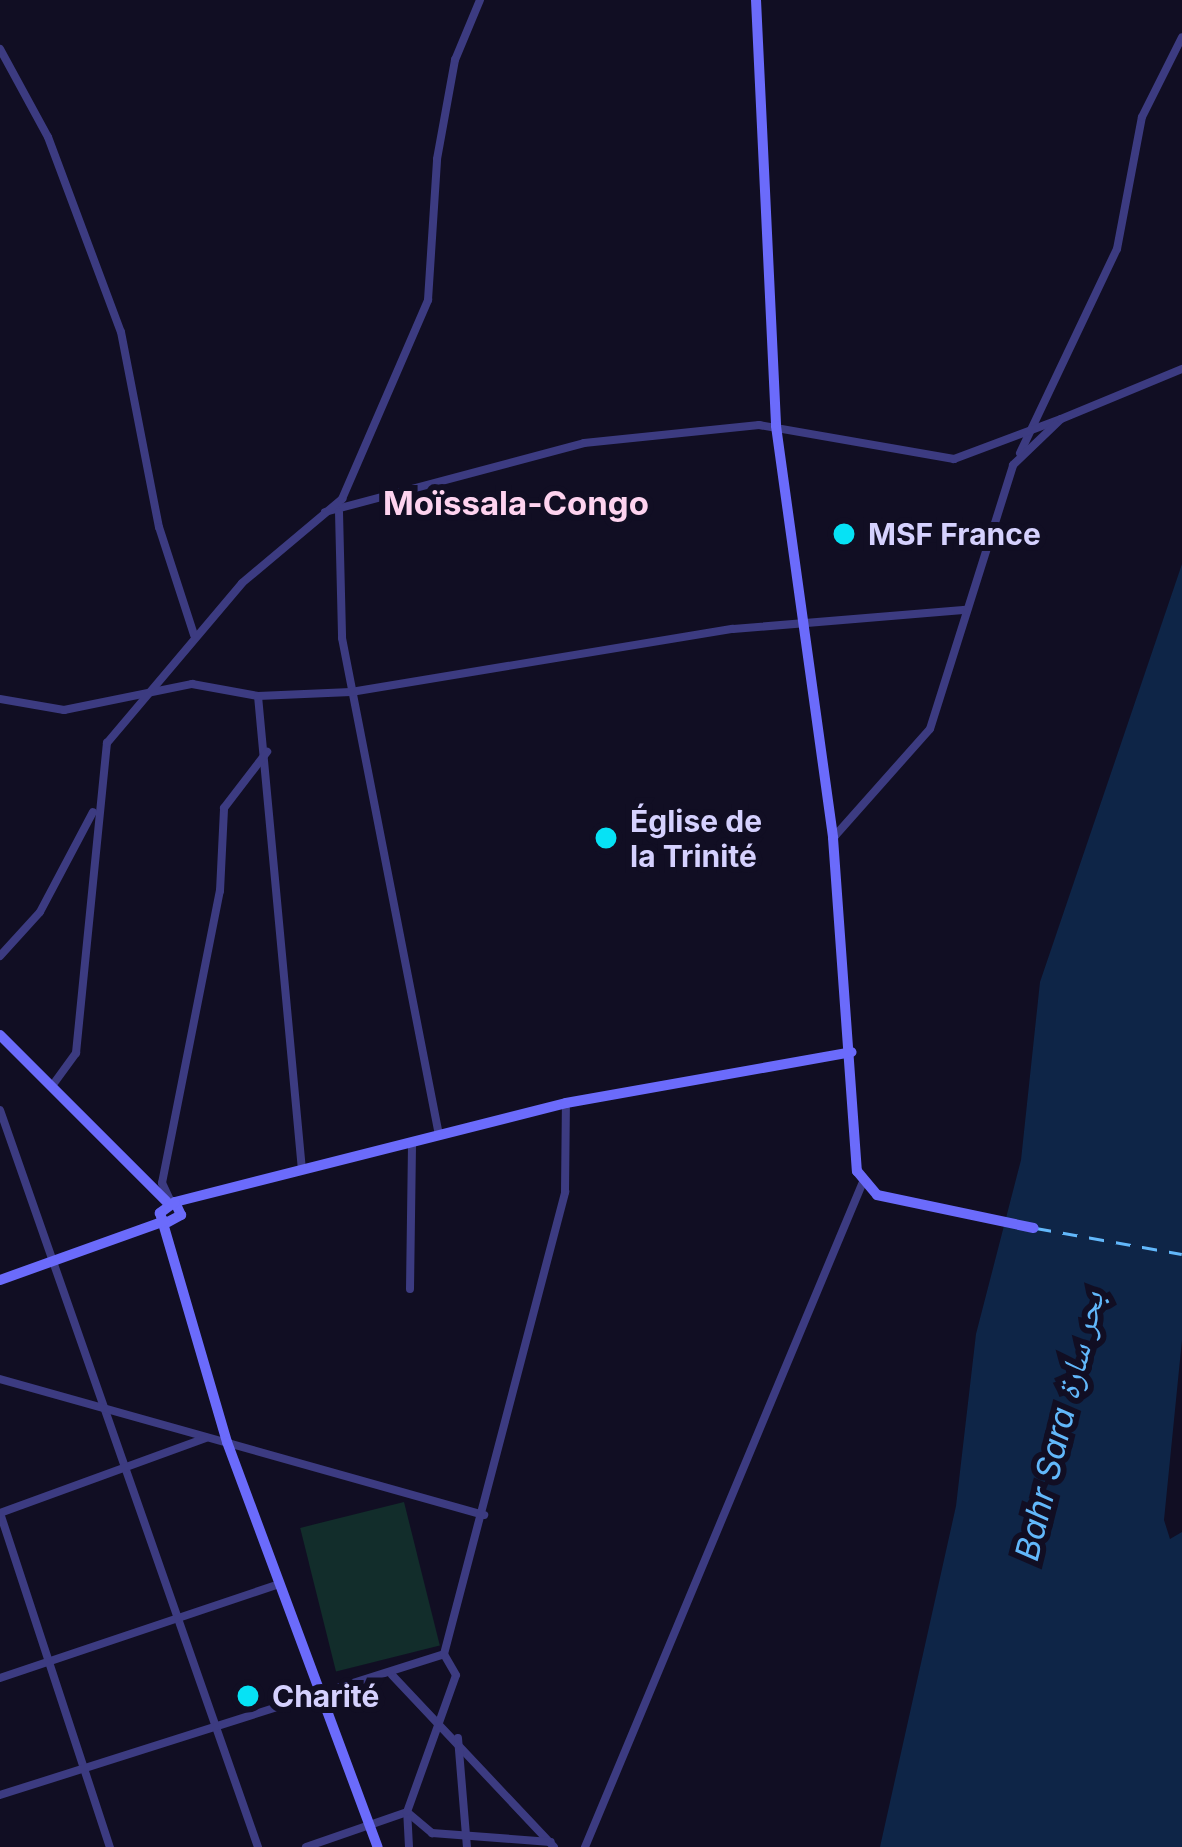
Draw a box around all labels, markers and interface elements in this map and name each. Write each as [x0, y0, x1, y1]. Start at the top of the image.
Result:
district label: Moïssala-Congo [383, 484, 649, 524]
place label: MSF France [868, 516, 1041, 552]
marker: MSF France [831, 521, 857, 547]
place label: Église de la Trinité [630, 803, 762, 874]
marker: Église de la Trinité [593, 825, 619, 851]
water label: Bahr Sara بحر سارة [1007, 1287, 1113, 1565]
place label: Charité [272, 1678, 379, 1714]
marker: Charité [235, 1683, 261, 1709]

